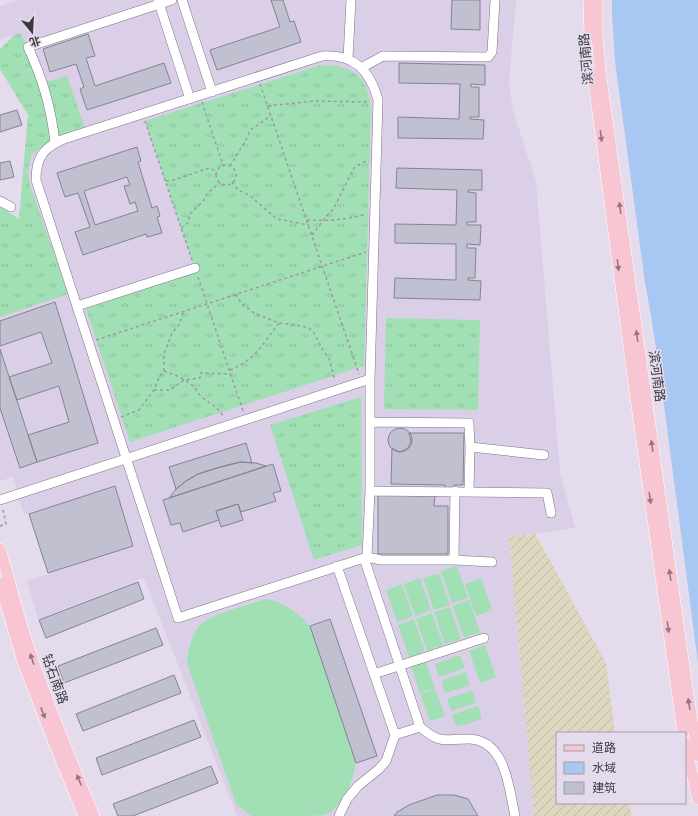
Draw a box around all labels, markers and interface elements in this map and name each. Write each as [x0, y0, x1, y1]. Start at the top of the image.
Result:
north arrow [12, 12, 52, 52]
street label: 滨河南路 [576, 32, 596, 86]
text: 北 [28, 33, 42, 49]
one-way arrow [598, 130, 604, 142]
one-way arrow [617, 202, 623, 214]
one-way arrow [615, 259, 621, 271]
one-way arrow [634, 330, 640, 343]
street label: 滨河南路 [646, 349, 668, 403]
one-way arrow [649, 440, 655, 452]
one-way arrow [647, 492, 653, 505]
one-way arrow [667, 569, 673, 581]
one-way arrow [665, 621, 671, 633]
one-way arrow [29, 652, 35, 664]
street label: 钻石南路 [39, 652, 71, 706]
one-way arrow [686, 697, 692, 710]
one-way arrow [40, 708, 46, 720]
legend [556, 732, 686, 804]
text: 道路 [592, 741, 616, 755]
text: 水域 [592, 761, 616, 775]
one-way arrow [76, 773, 82, 785]
text: 建筑 [592, 781, 616, 795]

